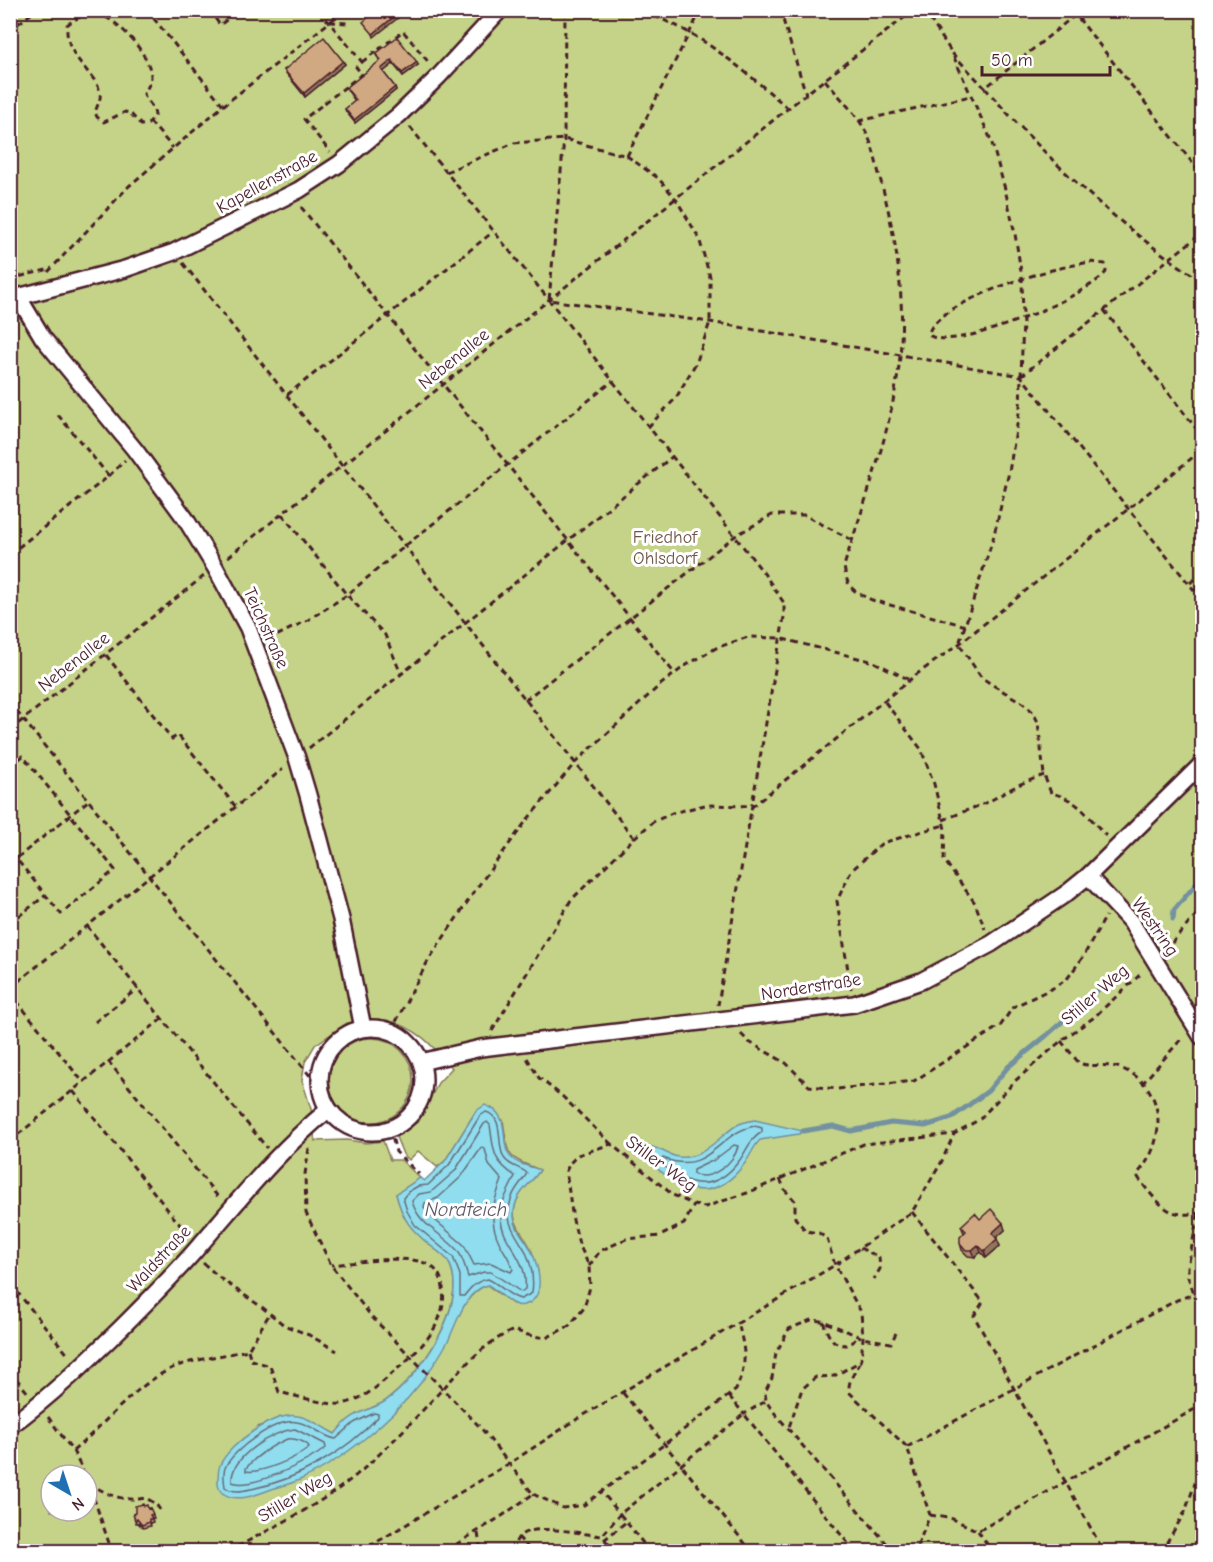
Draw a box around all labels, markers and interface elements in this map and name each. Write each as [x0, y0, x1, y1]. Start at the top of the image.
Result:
scale bar [982, 39, 1110, 77]
text: 50 m [991, 50, 1033, 71]
street label: Kapellenstraße [213, 146, 321, 218]
street label: Nebenallee [414, 324, 494, 394]
park label: Friedhof Ohlsdorf [633, 527, 698, 569]
street label: Teichstraße [239, 584, 293, 672]
street label: Nebenallee [34, 628, 114, 696]
street label: Westring [1127, 894, 1183, 960]
street label: Stiller Weg [1057, 960, 1133, 1030]
street label: Norderstraße [760, 969, 862, 1005]
street label: Stiller Weg [622, 1131, 700, 1197]
water label: Nordteich [425, 1198, 507, 1221]
street label: Waldstraße [123, 1221, 195, 1297]
north arrow [39, 1463, 99, 1523]
street label: Stiller Weg [254, 1467, 336, 1527]
text: N [68, 1494, 88, 1514]

